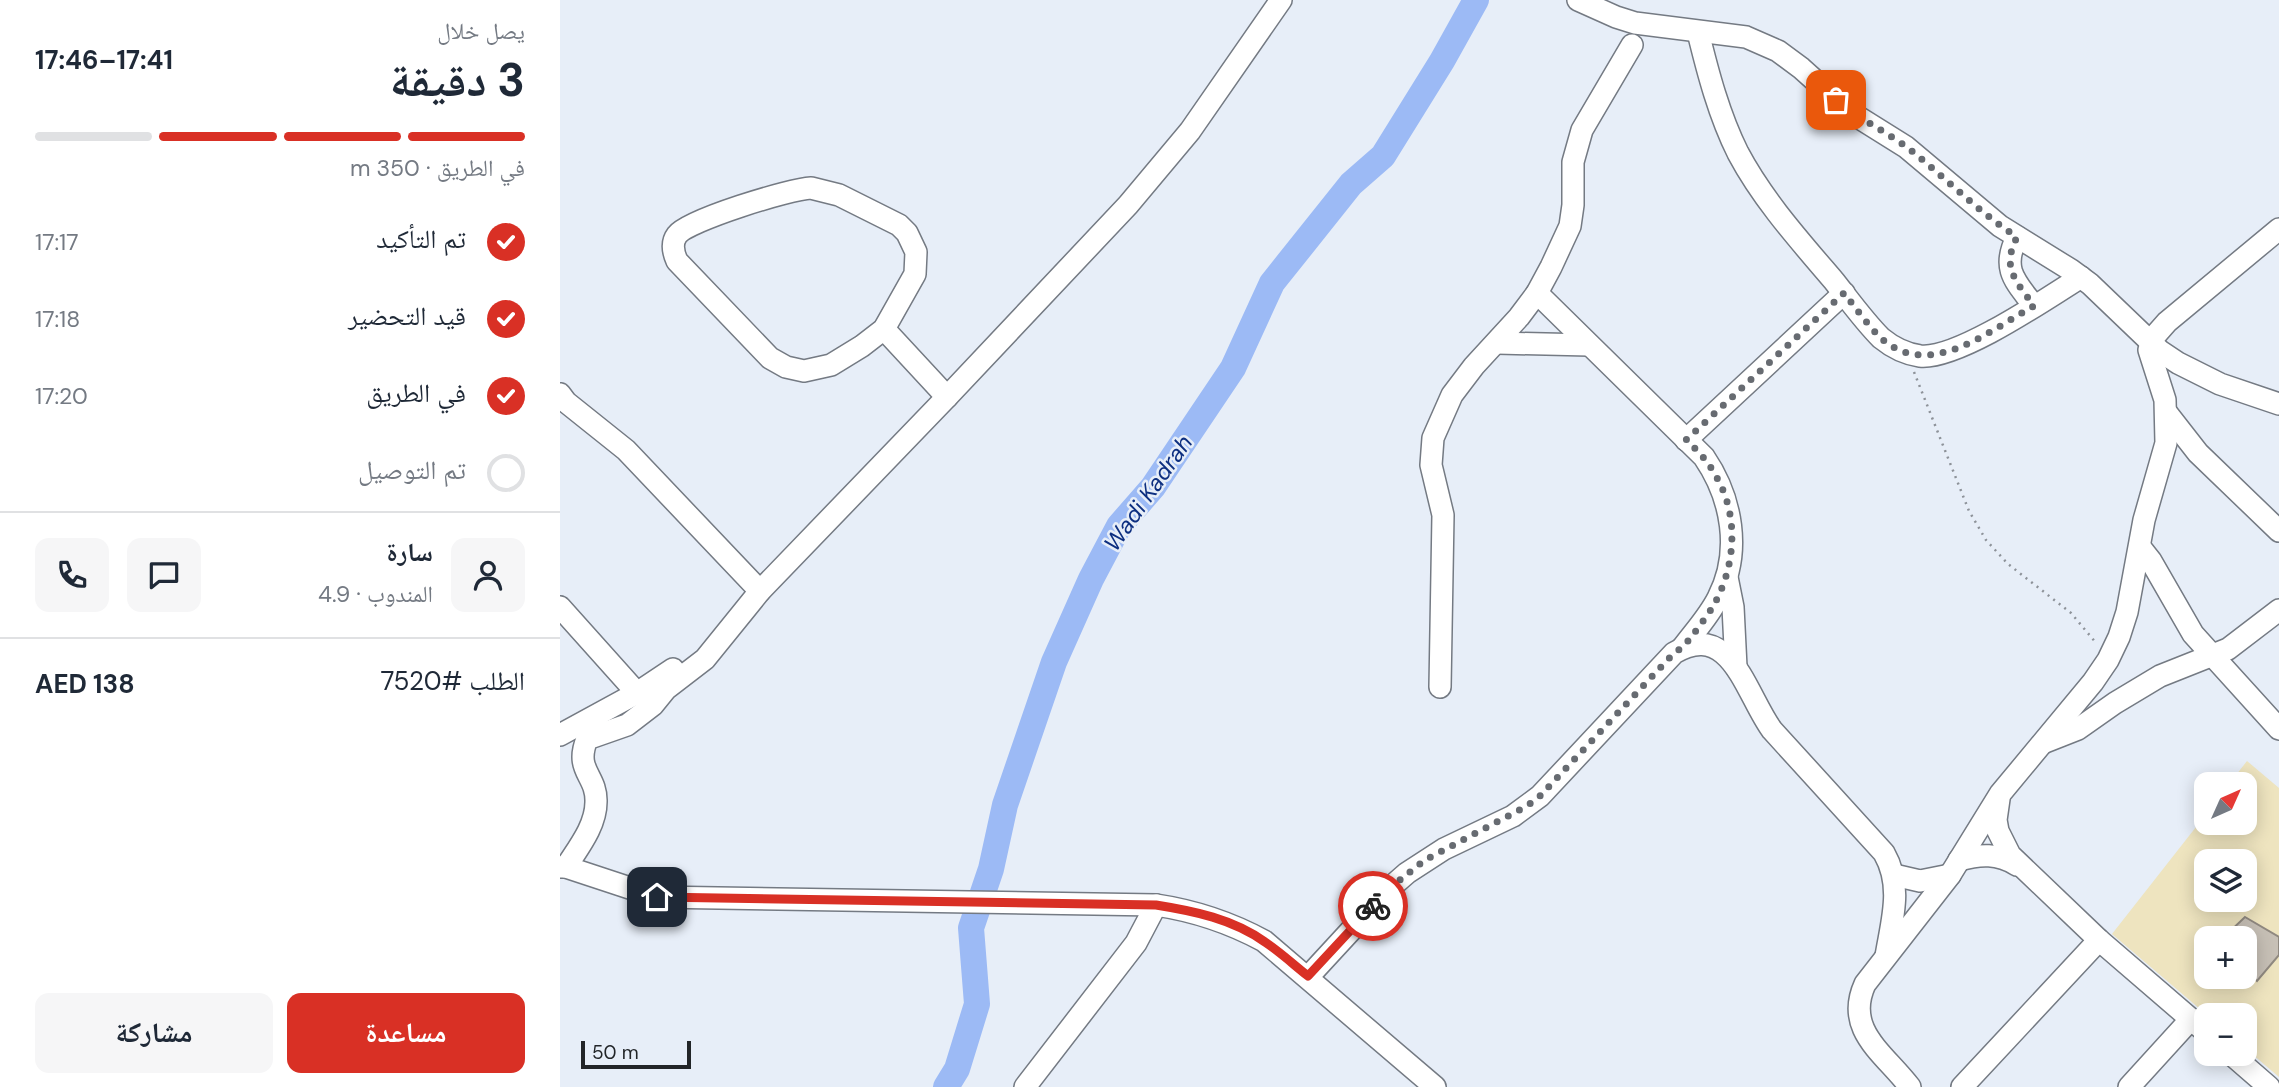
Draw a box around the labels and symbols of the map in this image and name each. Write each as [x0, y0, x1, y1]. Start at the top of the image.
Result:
pin [1806, 70, 1866, 130]
water label: Wadi Kadrah [1097, 429, 1199, 557]
north arrow [2194, 772, 2258, 835]
pin [627, 867, 687, 927]
courier [1338, 871, 1408, 941]
scale bar [581, 1038, 691, 1070]

